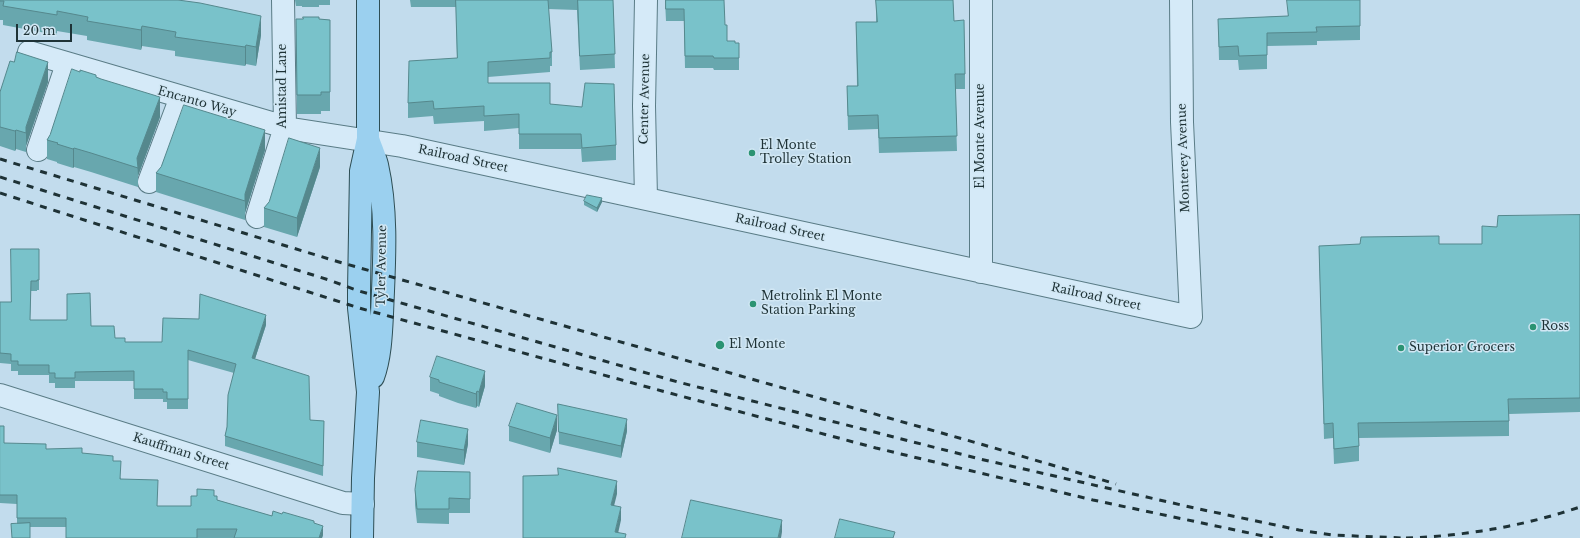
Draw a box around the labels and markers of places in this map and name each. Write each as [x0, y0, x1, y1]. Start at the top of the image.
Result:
place label: El Monte Trolley Station [760, 139, 851, 167]
marker: El Monte Trolley Station [747, 148, 757, 158]
place label: Metrolink El Monte Station Parking [761, 290, 882, 318]
marker: Metrolink El Monte Station Parking [748, 299, 758, 309]
place label: Ross [1541, 320, 1569, 334]
marker: Ross [1528, 322, 1538, 332]
place label: El Monte [729, 338, 785, 352]
marker: El Monte [714, 339, 726, 351]
place label: Superior Grocers [1409, 341, 1515, 355]
marker: Superior Grocers [1396, 343, 1406, 353]

